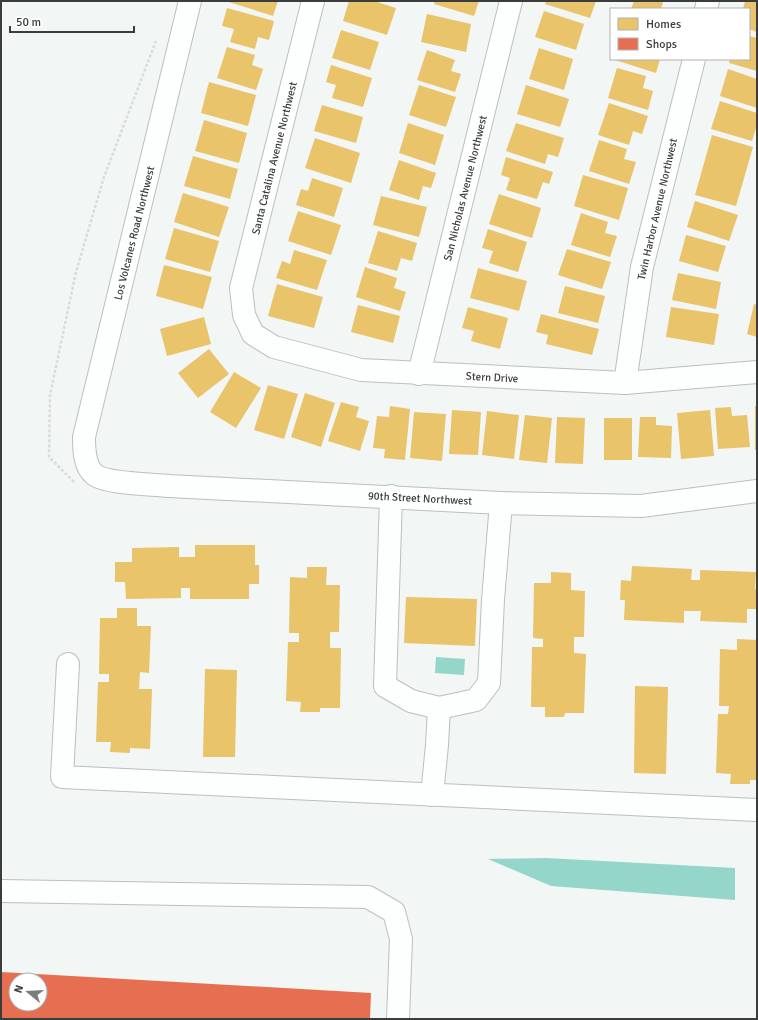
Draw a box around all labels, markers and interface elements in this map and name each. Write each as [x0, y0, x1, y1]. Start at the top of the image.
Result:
scale bar [10, 8, 134, 34]
legend [610, 8, 750, 60]
text: 50 m [16, 15, 41, 30]
text: Homes [646, 17, 681, 32]
text: Shops [646, 37, 677, 52]
street label: Santa Catalina Avenue Northwest [249, 80, 300, 236]
street label: San Nicholas Avenue Northwest [441, 114, 490, 262]
street label: Twin Harbor Avenue Northwest [635, 137, 680, 281]
street label: Los Volcanes Road Northwest [112, 165, 157, 301]
street label: Stern Drive [465, 370, 519, 385]
street label: 90th Street Northwest [368, 489, 473, 508]
north arrow [8, 972, 48, 1012]
text: N [12, 983, 26, 995]

